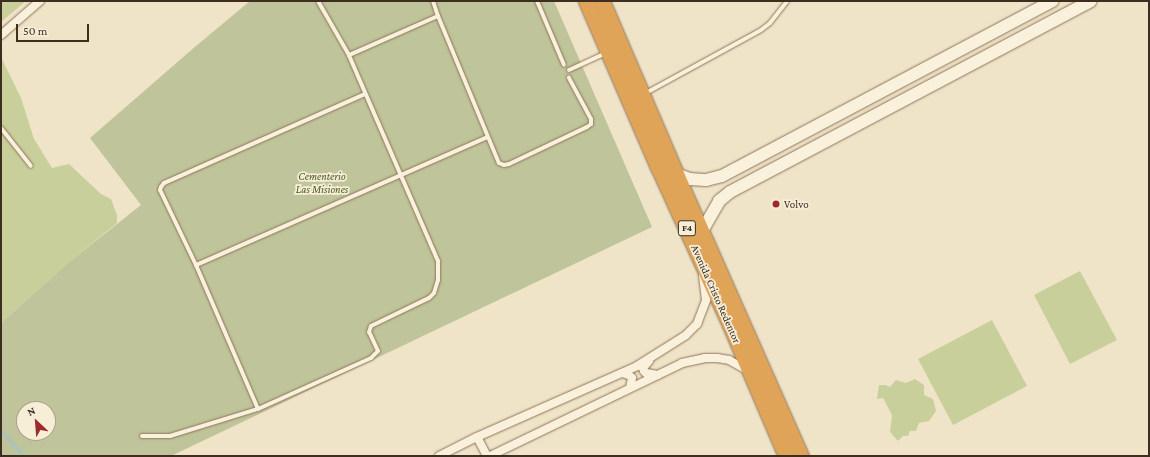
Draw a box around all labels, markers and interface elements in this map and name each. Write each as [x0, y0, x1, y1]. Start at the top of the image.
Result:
scale bar [18, 16, 91, 42]
text: 50 m [23, 24, 47, 38]
park label: Cementerio Las Misiones [296, 170, 348, 196]
place label: Volvo [784, 197, 809, 211]
marker: Volvo [771, 199, 781, 209]
road number: F4 [677, 220, 697, 236]
street label: Avenida Cristo Redentor [688, 243, 744, 345]
north arrow [16, 401, 56, 441]
text: N [25, 404, 37, 418]

